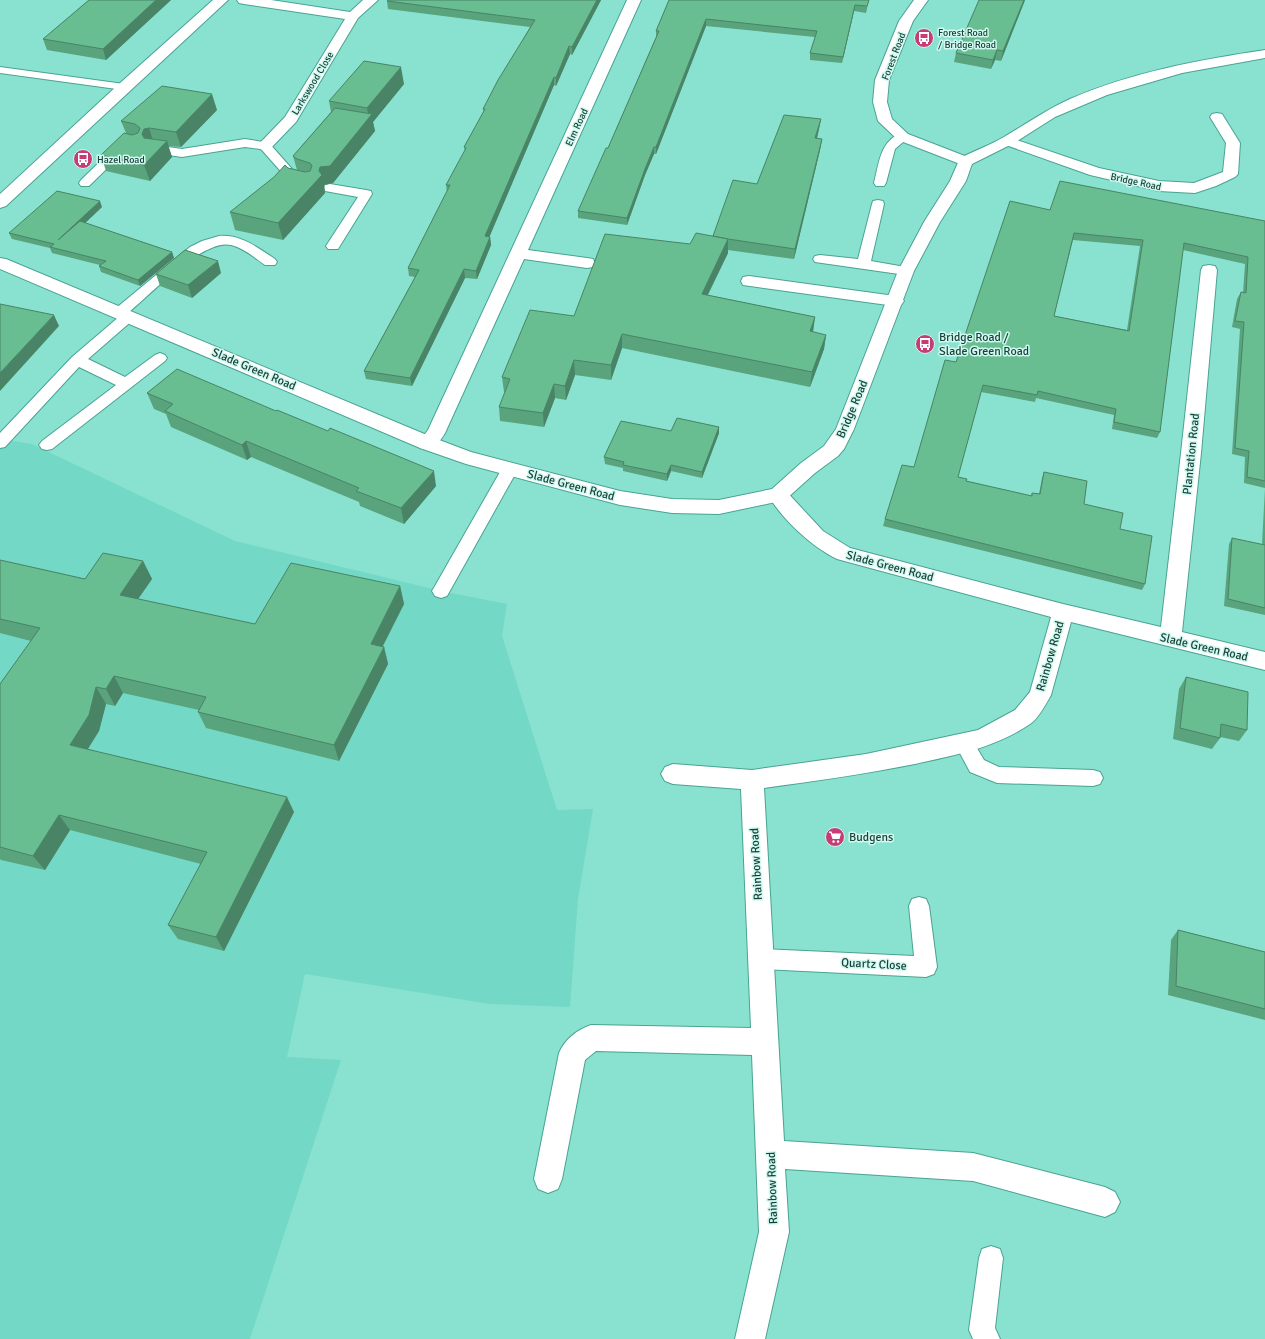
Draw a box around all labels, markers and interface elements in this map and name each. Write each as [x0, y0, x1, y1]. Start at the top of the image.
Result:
bus stop icon: Forest Road / Bridge Road [913, 27, 935, 49]
place label: Forest Road / Bridge Road [938, 27, 996, 51]
street label: Forest Road [879, 31, 909, 82]
street label: Larkswood Close [289, 50, 336, 117]
street label: Elm Road [563, 107, 591, 148]
bus stop icon: Hazel Road [72, 148, 94, 170]
place label: Hazel Road [97, 154, 145, 166]
street label: Bridge Road [1109, 171, 1162, 193]
place label: Bridge Road / Slade Green Road [939, 330, 1029, 359]
bus stop icon: Bridge Road / Slade Green Road [914, 333, 936, 355]
street label: Slade Green Road [209, 345, 298, 394]
street label: Bridge Road [833, 378, 871, 441]
street label: Plantation Road [1180, 413, 1203, 496]
street label: Slade Green Road [525, 467, 616, 504]
street label: Slade Green Road [844, 548, 935, 585]
street label: Rainbow Road [1033, 619, 1068, 693]
street label: Slade Green Road [1158, 630, 1249, 665]
supermarket icon: Budgens [824, 826, 846, 848]
street label: Rainbow Road [747, 827, 766, 901]
place label: Budgens [849, 830, 893, 845]
street label: Quartz Close [841, 955, 907, 974]
street label: Rainbow Road [764, 1152, 781, 1224]

